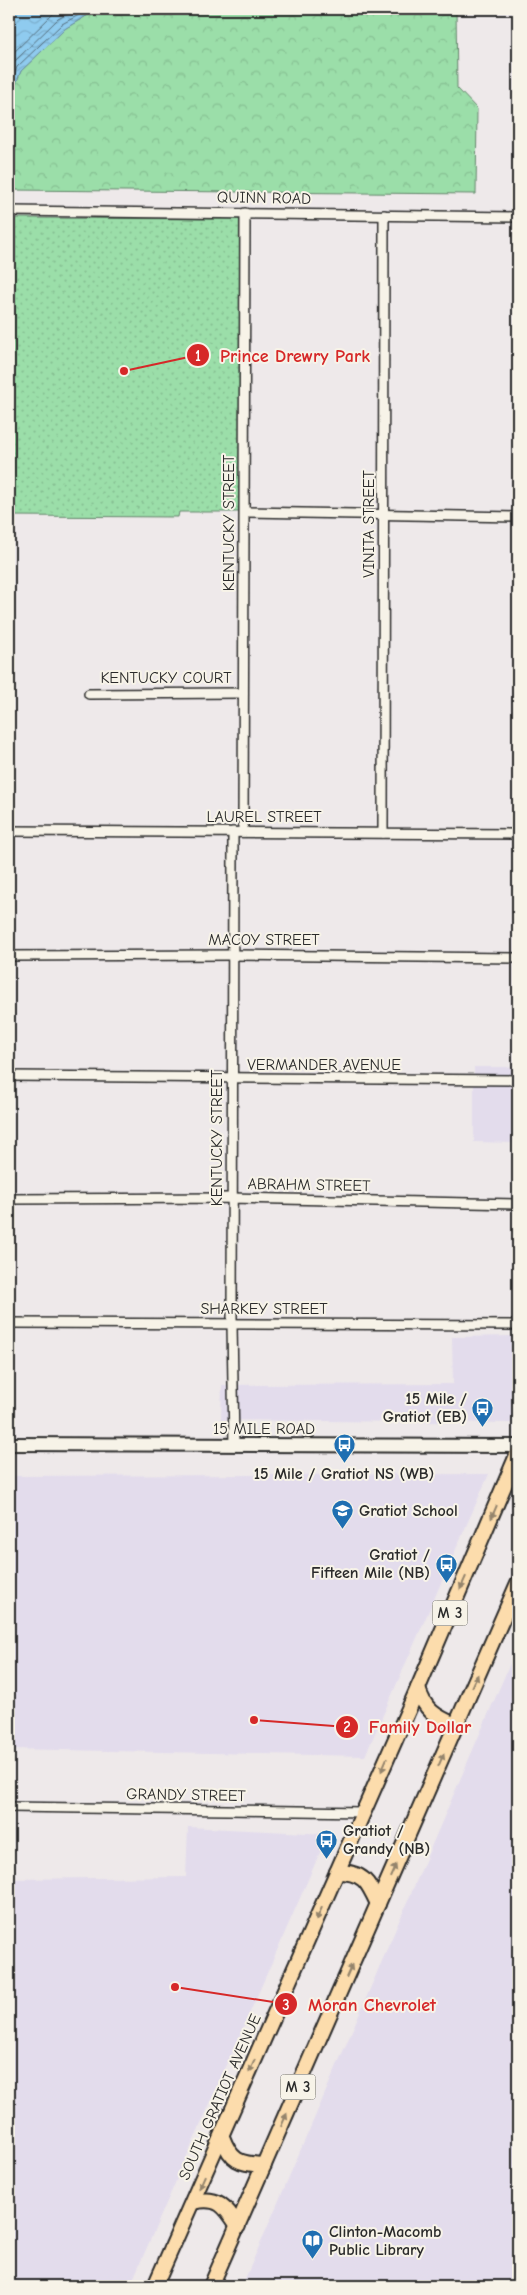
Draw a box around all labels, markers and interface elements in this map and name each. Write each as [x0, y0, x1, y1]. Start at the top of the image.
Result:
street label: QUINN ROAD [217, 188, 311, 208]
callout: Prince Drewry Park [185, 339, 380, 372]
text: Prince Drewry Park [220, 346, 370, 367]
text: 1 [195, 347, 201, 365]
street label: KENTUCKY STREET [220, 454, 238, 591]
street label: VINITA STREET [360, 470, 378, 578]
street label: KENTUCKY COURT [100, 669, 232, 687]
street label: LAUREL STREET [206, 808, 322, 826]
street label: MACOY STREET [208, 931, 320, 949]
street label: VERMANDER AVENUE [247, 1056, 401, 1074]
street label: KENTUCKY STREET [208, 1069, 226, 1206]
street label: ABRAHM STREET [247, 1175, 371, 1195]
street label: SHARKEY STREET [200, 1300, 328, 1318]
place label: 15 Mile / Gratiot (EB) [383, 1390, 467, 1426]
bus stop icon: 15 Mile / Gratiot (EB) [471, 1396, 495, 1427]
street label: 15 MILE ROAD [213, 1420, 315, 1438]
bus stop icon: 15 Mile / Gratiot NS (WB) [332, 1433, 356, 1464]
place label: 15 Mile / Gratiot NS (WB) [254, 1465, 434, 1483]
school or university icon: Gratiot School [331, 1499, 355, 1530]
place label: Gratiot School [359, 1502, 458, 1520]
one-way arrow [490, 1505, 498, 1519]
place label: Gratiot / Fifteen Mile (NB) [311, 1546, 430, 1582]
bus stop icon: Gratiot / Fifteen Mile (NB) [434, 1552, 458, 1583]
one-way arrow [459, 1576, 467, 1590]
road number: M 3 [432, 1600, 468, 1626]
one-way arrow [472, 1674, 480, 1688]
callout: Family Dollar [334, 1711, 482, 1744]
text: Family Dollar [369, 1717, 472, 1738]
text: 2 [343, 1718, 351, 1736]
one-way arrow [437, 1753, 445, 1767]
one-way arrow [380, 1758, 388, 1773]
street label: GRANDY STREET [126, 1785, 247, 1805]
place label: Gratiot / Grandy (NB) [343, 1822, 430, 1858]
bus stop icon: Gratiot / Grandy (NB) [315, 1828, 339, 1859]
one-way arrow [390, 1864, 398, 1878]
one-way arrow [315, 1907, 323, 1921]
one-way arrow [346, 1964, 354, 1978]
callout: Moran Chevrolet [273, 1988, 446, 2021]
text: Moran Chevrolet [308, 1995, 437, 2016]
text: 3 [282, 1996, 290, 2014]
street label: SOUTH GRATIOT AVENUE [175, 2011, 265, 2183]
one-way arrow [248, 2059, 256, 2073]
road number: M 3 [280, 2074, 316, 2100]
one-way arrow [280, 2113, 288, 2127]
one-way arrow [197, 2175, 205, 2189]
place label: Clinton-Macomb Public Library [329, 2223, 441, 2259]
library icon: Clinton-Macomb Public Library [301, 2229, 325, 2260]

